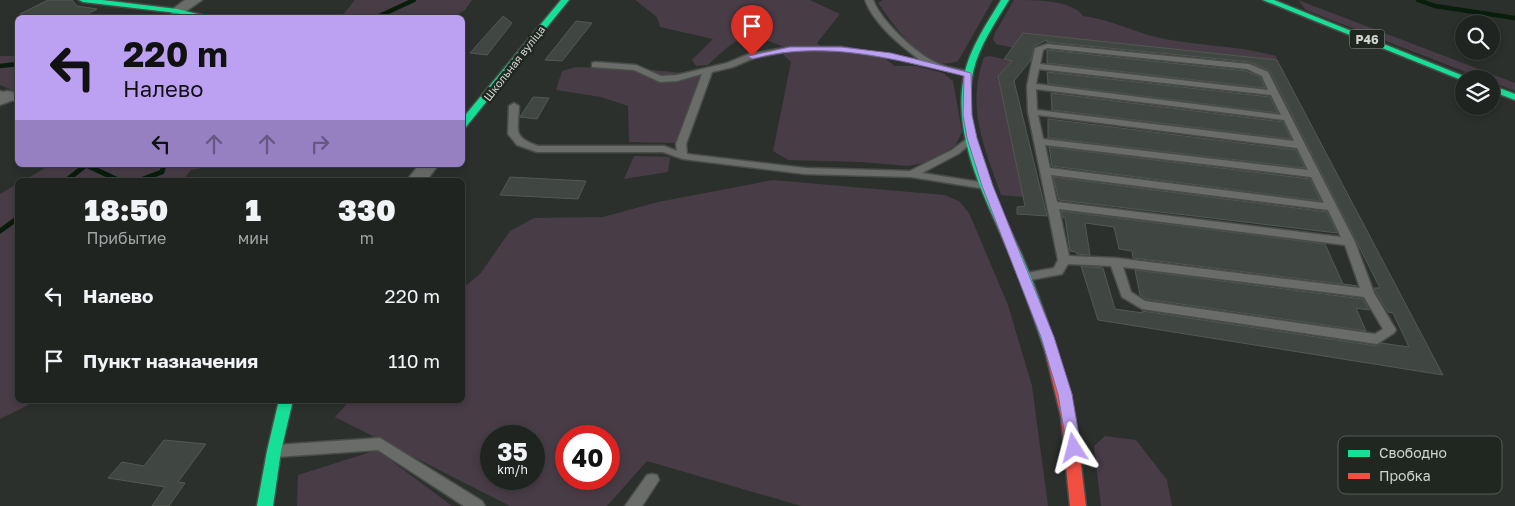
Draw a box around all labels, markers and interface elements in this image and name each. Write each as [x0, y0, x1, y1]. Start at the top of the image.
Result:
pin [731, 5, 773, 56]
icon: arrive [738, 12, 766, 40]
map controls [1455, 15, 1500, 115]
button: search [1455, 15, 1500, 60]
street label: Школьная вуліца [481, 23, 547, 103]
road number: Р46 [1350, 30, 1384, 48]
text: 220 m [123, 33, 228, 75]
icon: left [40, 35, 105, 100]
button: layers [1455, 70, 1500, 115]
text: Налево [123, 75, 203, 102]
icon: left [147, 130, 175, 158]
icon: ahead [200, 130, 228, 158]
icon: ahead [253, 130, 281, 158]
icon: right [306, 130, 334, 158]
text: 18:50 [84, 192, 168, 228]
text: 1 [245, 192, 261, 228]
text: 330 [338, 192, 396, 228]
text: Прибытие [87, 228, 166, 248]
text: мин [238, 228, 269, 248]
text: m [360, 228, 374, 248]
icon: left [40, 282, 68, 310]
text: Налево [83, 284, 153, 307]
text: 220 m [385, 284, 440, 307]
icon: arrive [40, 347, 68, 375]
text: Пункт назначения [83, 349, 258, 372]
text: 110 m [388, 349, 440, 372]
position arrow [1047, 421, 1099, 473]
speed limit sign: 40 [555, 425, 620, 490]
text: 35 [497, 436, 528, 467]
legend [1338, 436, 1502, 494]
text: Свободно [1379, 444, 1447, 461]
text: km/h [497, 462, 528, 477]
text: Пробка [1379, 467, 1431, 484]

